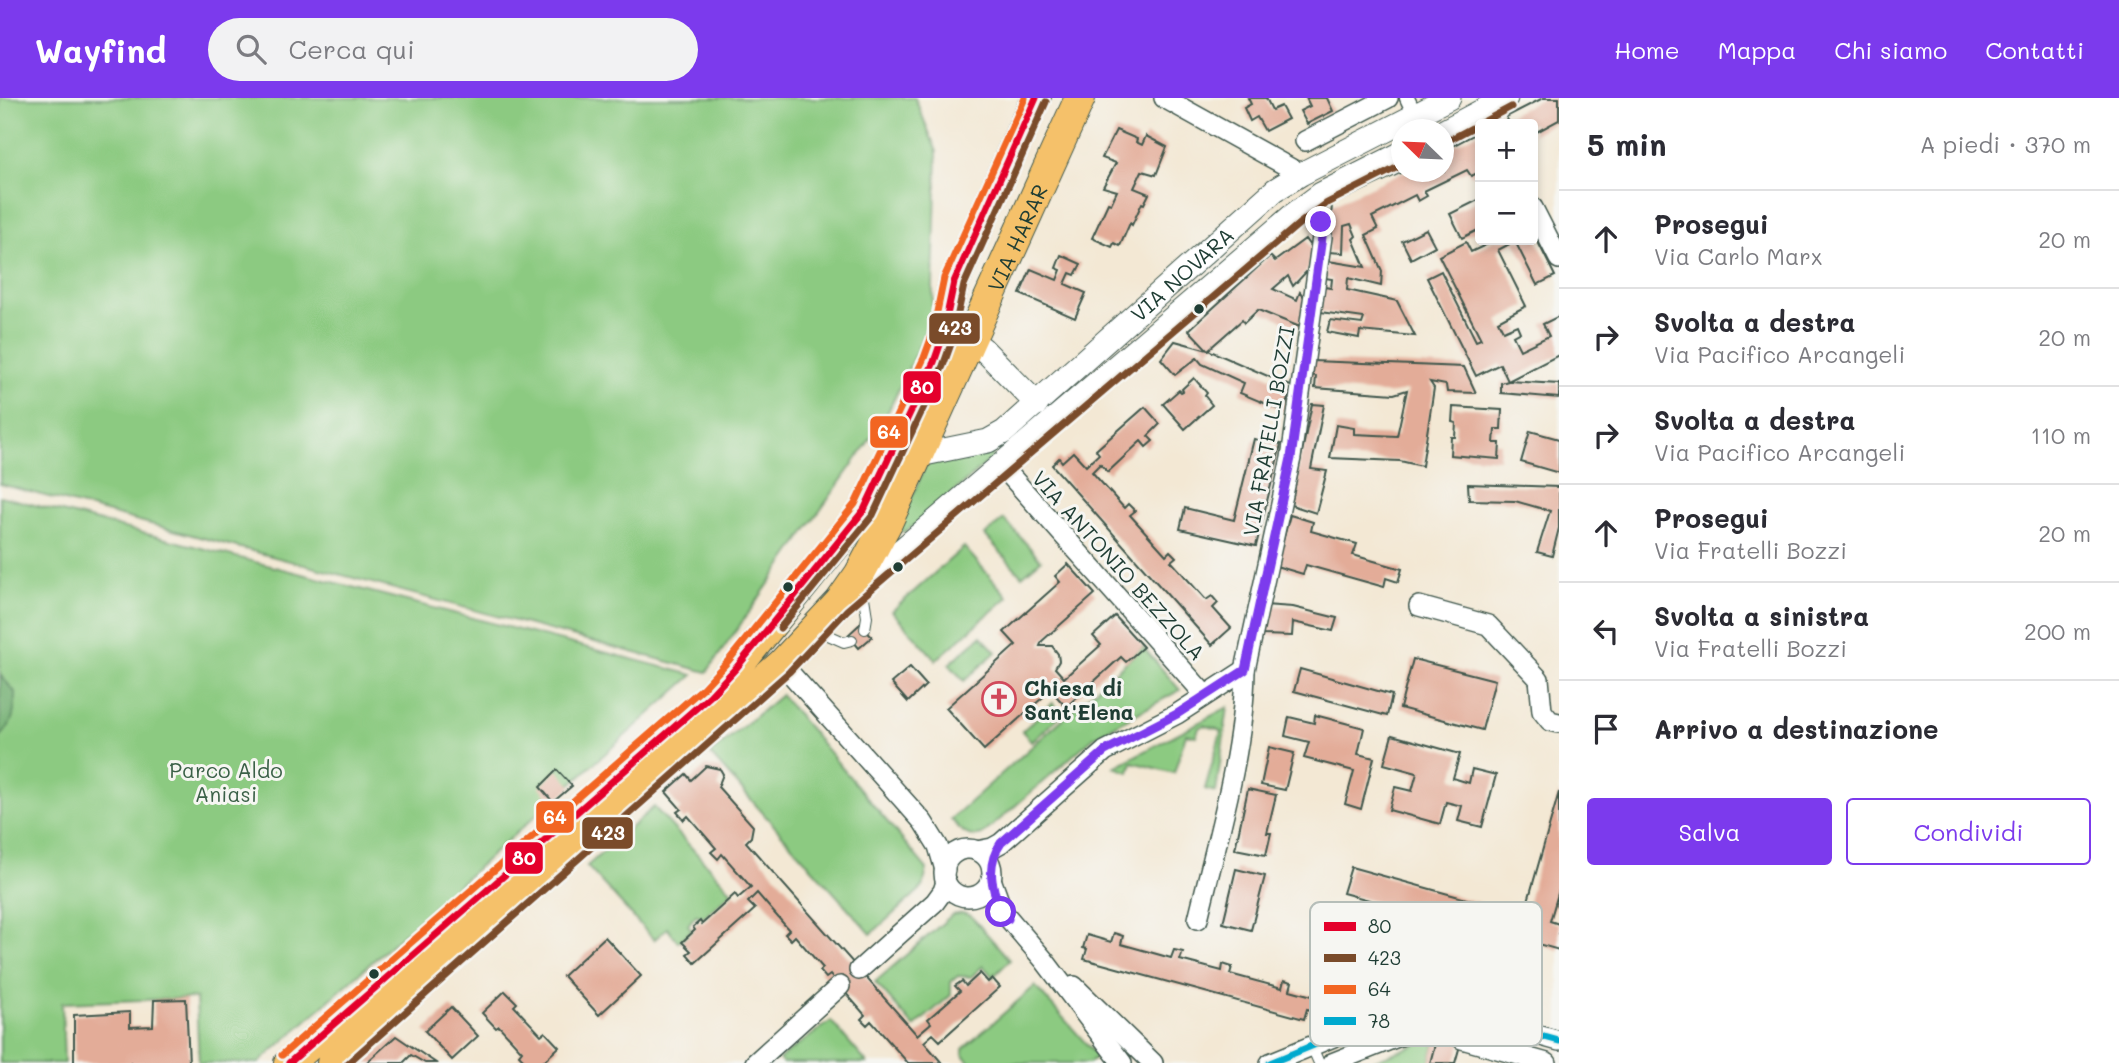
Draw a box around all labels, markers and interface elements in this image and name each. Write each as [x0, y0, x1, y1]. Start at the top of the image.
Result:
search box [208, 18, 698, 81]
text: Wayfind [35, 28, 166, 71]
icon: search [232, 30, 270, 68]
text: Cerca qui [288, 32, 415, 66]
text: Home [1614, 34, 1680, 65]
text: Mappa [1718, 34, 1796, 65]
text: Chi siamo [1834, 34, 1947, 65]
text: Contatti [1985, 34, 2084, 65]
north arrow [1391, 119, 1454, 182]
map controls [1475, 119, 1538, 245]
button: + [1475, 119, 1538, 182]
text: 5 min [1587, 124, 1667, 164]
text: A piedi · 370 m [1920, 129, 2091, 159]
street label: VIA HARAR [981, 180, 1053, 295]
button: − [1475, 182, 1538, 245]
route end [1305, 206, 1336, 237]
text: Prosegui [1654, 207, 1769, 241]
street label: VIA NOVARA [1124, 220, 1239, 327]
icon: ahead [1587, 220, 1625, 258]
text: 20 m [2038, 224, 2091, 254]
text: Via Carlo Marx [1654, 241, 1823, 271]
unlabelled marker [1192, 302, 1206, 316]
text: Svolta a destra [1654, 305, 1855, 339]
line badge: 423 [928, 312, 981, 345]
text: 423 [938, 315, 972, 340]
icon: right [1587, 318, 1625, 356]
text: 20 m [2038, 322, 2091, 352]
street label: VIA FRATELLI BOZZI [1236, 324, 1300, 538]
text: Via Pacifico Arcangeli [1654, 339, 1905, 369]
line badge: 80 [902, 370, 942, 404]
text: 80 [910, 374, 934, 399]
text: Svolta a destra [1654, 403, 1855, 437]
line badge: 64 [869, 415, 909, 449]
icon: right [1587, 416, 1625, 454]
text: 64 [877, 419, 901, 444]
text: 110 m [2031, 420, 2091, 450]
text: Via Pacifico Arcangeli [1654, 437, 1905, 467]
street label: VIA ANTONIO BEZZOLA [1027, 465, 1211, 665]
text: Prosegui [1654, 501, 1769, 535]
icon: ahead [1587, 514, 1625, 552]
text: 20 m [2038, 518, 2091, 548]
text: Via Fratelli Bozzi [1654, 535, 1847, 565]
unlabelled marker [891, 560, 905, 574]
unlabelled marker [781, 580, 795, 594]
text: Svolta a sinistra [1654, 599, 1869, 633]
icon: left [1587, 612, 1625, 650]
text: 200 m [2024, 616, 2091, 646]
text: Via Fratelli Bozzi [1654, 633, 1847, 663]
place label: Chiesa di Sant'Elena [1024, 674, 1134, 725]
church icon: Chiesa di Sant'Elena [980, 680, 1018, 718]
icon: arrive [1587, 710, 1625, 748]
text: Arrivo a destinazione [1654, 712, 1939, 746]
park label: Parco Aldo Aniasi [169, 756, 283, 807]
button: Salva [1587, 798, 1832, 865]
button: Condividi [1846, 798, 2091, 865]
line badge: 64 [535, 800, 575, 834]
text: 64 [543, 804, 567, 829]
line badge: 423 [581, 816, 634, 850]
text: 423 [591, 820, 625, 845]
line badge: 80 [504, 841, 544, 875]
text: 80 [512, 845, 536, 870]
route start [985, 896, 1016, 927]
legend [1310, 902, 1542, 1046]
text: 80 [1368, 913, 1391, 938]
text: 423 [1368, 945, 1401, 970]
unlabelled marker [367, 967, 381, 981]
text: 64 [1368, 976, 1391, 1001]
text: 78 [1368, 1008, 1390, 1033]

